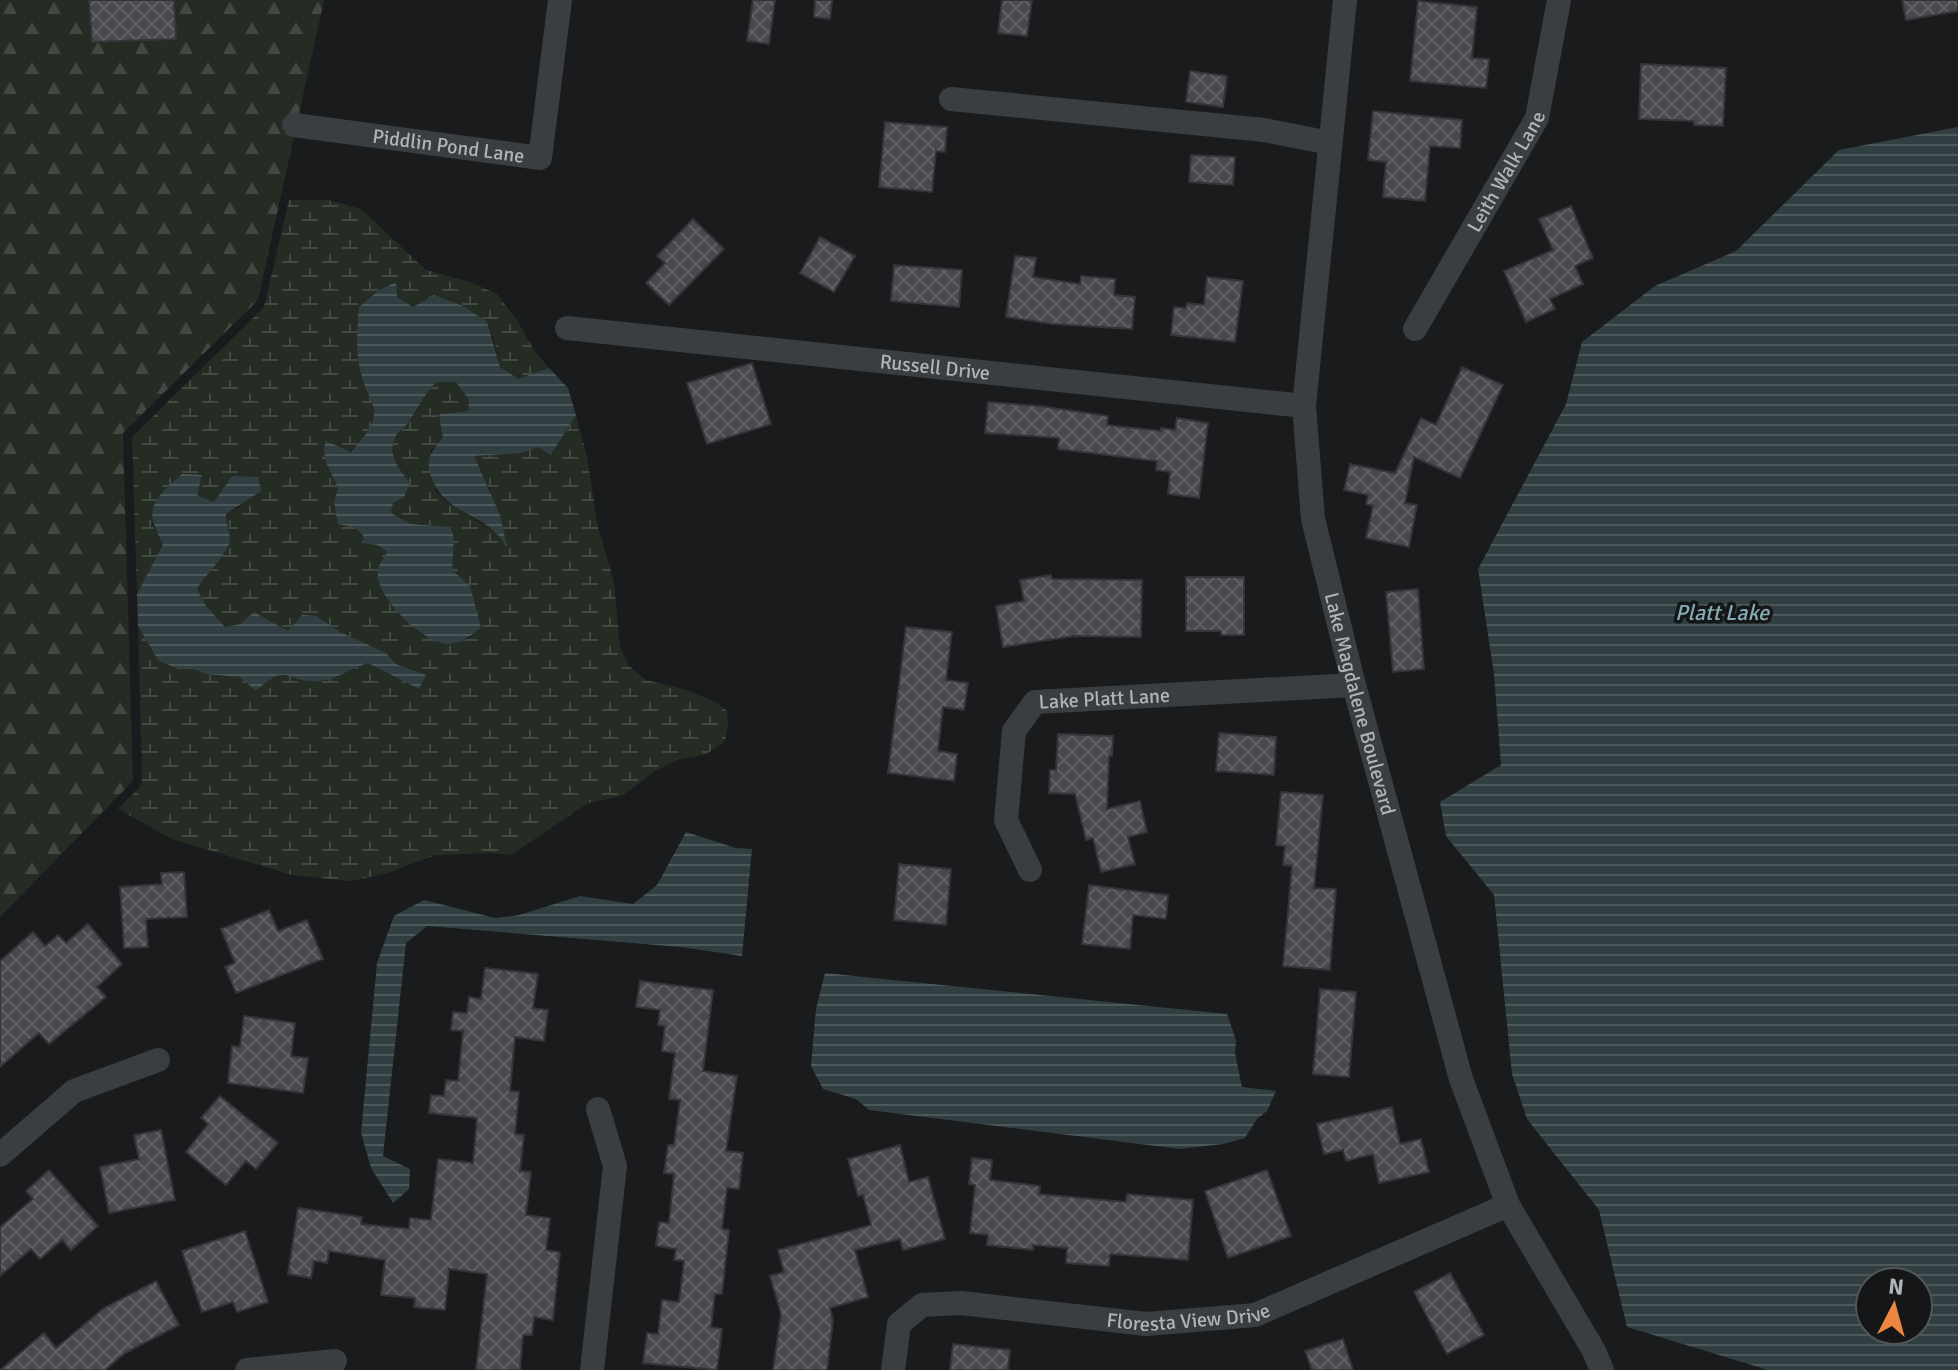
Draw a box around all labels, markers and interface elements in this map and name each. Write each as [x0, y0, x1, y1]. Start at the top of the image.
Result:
street label: Leith Walk Lane [1462, 110, 1551, 237]
street label: Piddlin Pond Lane [371, 124, 526, 169]
street label: Russell Drive [879, 349, 991, 386]
street label: Lake Magdalene Boulevard [1319, 590, 1401, 818]
water label: Platt Lake [1675, 599, 1770, 626]
street label: Lake Platt Lane [1038, 683, 1171, 715]
north arrow [1854, 1266, 1934, 1346]
text: N [1887, 1272, 1905, 1301]
street label: Floresta View Drive [1105, 1298, 1274, 1337]

